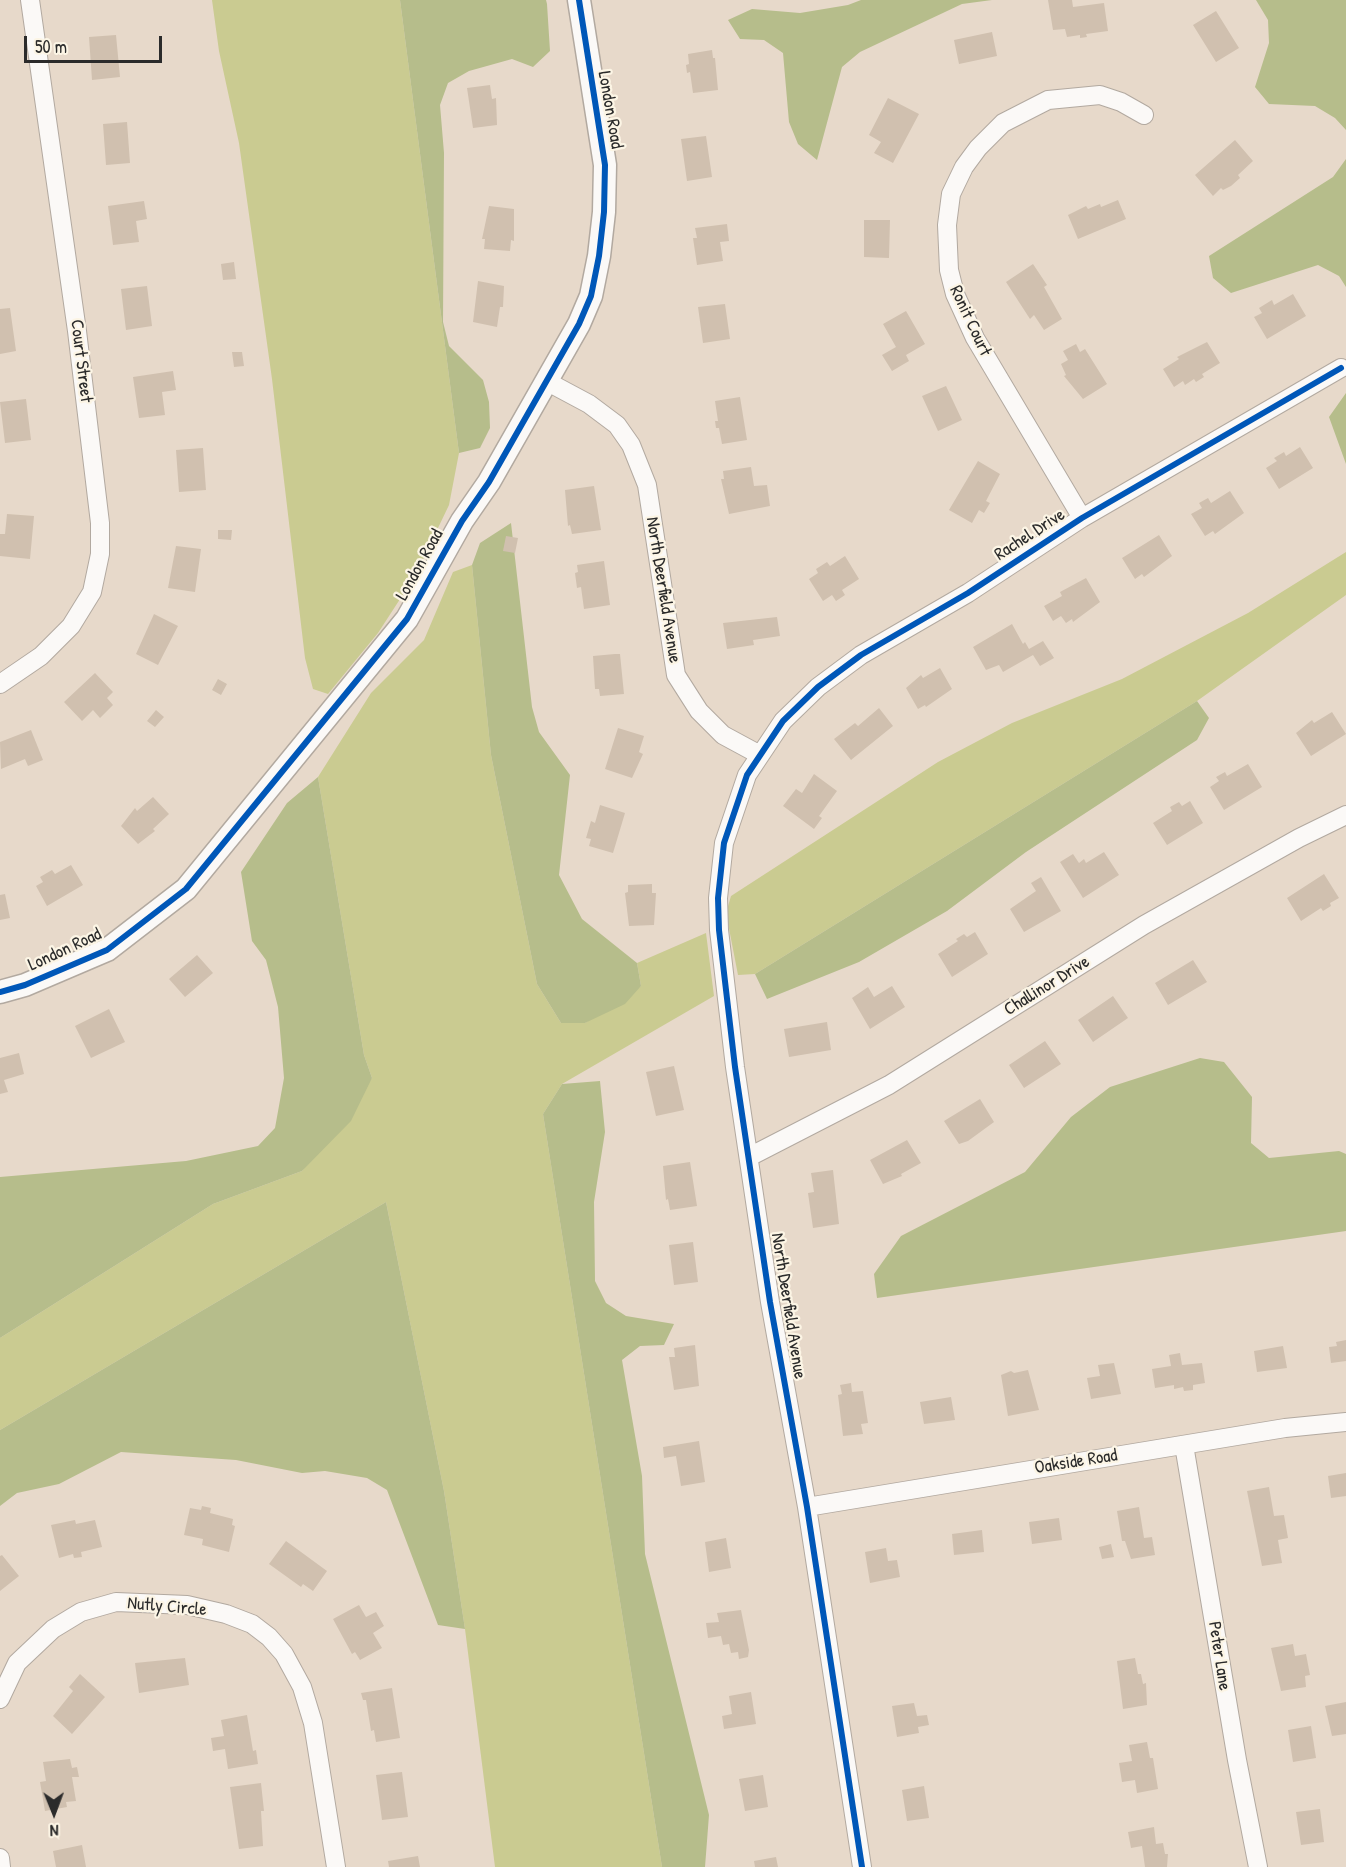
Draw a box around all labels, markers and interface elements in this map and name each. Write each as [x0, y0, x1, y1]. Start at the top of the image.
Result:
scale bar [27, 24, 165, 62]
text: 50 m [35, 34, 67, 59]
street label: London Road [593, 70, 627, 150]
street label: Ronit Court [944, 282, 996, 360]
street label: Court Street [65, 318, 97, 404]
street label: Rachel Drive [991, 504, 1069, 566]
street label: North Deerfield Avenue [641, 516, 685, 664]
street label: London Road [392, 526, 448, 604]
street label: London Road [25, 924, 105, 976]
street label: Challinor Drive [1000, 951, 1094, 1021]
street label: North Deerfield Avenue [766, 1232, 810, 1380]
street label: Oakside Road [1033, 1445, 1119, 1479]
street label: Nutly Circle [127, 1593, 207, 1621]
street label: Peter Lane [1203, 1620, 1235, 1692]
north arrow [24, 1783, 84, 1843]
text: N [50, 1820, 59, 1842]

